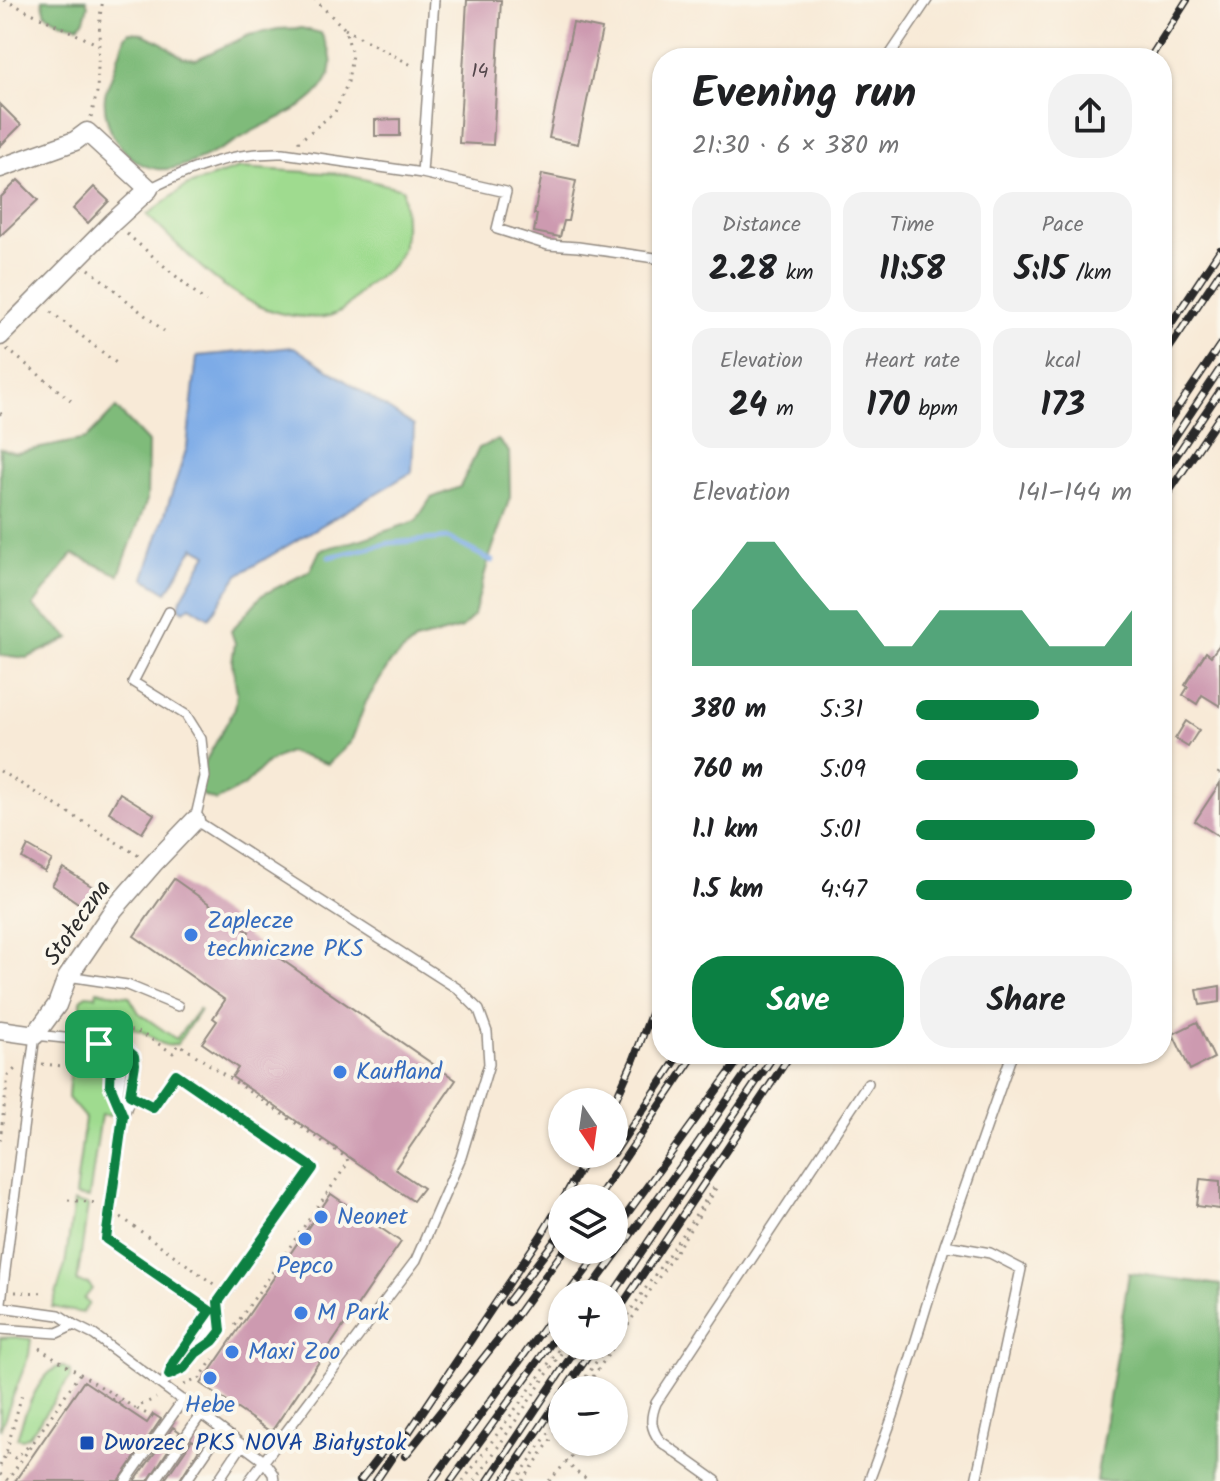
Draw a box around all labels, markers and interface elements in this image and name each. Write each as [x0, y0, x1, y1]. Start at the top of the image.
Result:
house number: 14 [471, 56, 489, 88]
text: Evening run [692, 60, 916, 130]
button: share [1048, 74, 1132, 158]
text: 21:30 · 6 × 380 m [692, 125, 899, 167]
text: Distance [722, 208, 801, 243]
text: Time [890, 208, 934, 243]
text: Pace [1042, 208, 1084, 243]
text: 2.28 [709, 243, 777, 297]
text: 11:58 [879, 243, 945, 297]
text: 5:15 [1014, 243, 1067, 297]
text: km [777, 256, 814, 291]
text: /km [1067, 256, 1111, 291]
text: Elevation [720, 344, 803, 379]
text: Heart rate [864, 344, 960, 379]
text: kcal [1045, 344, 1081, 379]
text: 24 [729, 379, 767, 433]
text: 170 [866, 379, 910, 433]
text: 173 [1040, 379, 1085, 433]
text: m [767, 392, 794, 427]
text: bpm [910, 392, 958, 427]
text: Elevation [692, 472, 790, 514]
text: 141–144 m [1018, 472, 1132, 514]
text: 380 m [692, 689, 766, 731]
text: 5:31 [820, 689, 863, 731]
text: 760 m [692, 749, 763, 791]
text: 5:09 [820, 749, 866, 791]
text: 1.1 km [692, 809, 758, 851]
text: 5:01 [820, 809, 862, 851]
text: 1.5 km [692, 869, 763, 911]
text: 4:47 [820, 869, 867, 911]
street label: Stołeczna [34, 872, 122, 974]
place label: Zaplecze techniczne PKS [207, 902, 364, 969]
marker: Zaplecze techniczne PKS [182, 926, 200, 944]
button: Save [692, 956, 904, 1048]
button: Share [920, 956, 1132, 1048]
pin [65, 1010, 133, 1078]
icon: arrive [77, 1022, 121, 1066]
place label: Kaufland [356, 1053, 443, 1092]
marker: Kaufland [331, 1063, 349, 1081]
north arrow [548, 1088, 628, 1168]
map controls [548, 1088, 628, 1456]
button: layers [548, 1184, 628, 1264]
place label: Neonet [337, 1198, 409, 1237]
marker: Neonet [312, 1208, 330, 1226]
marker: Pepco [296, 1230, 314, 1248]
place label: Pepco [277, 1247, 334, 1286]
button: + [548, 1280, 628, 1360]
place label: M Park [317, 1294, 390, 1333]
marker: M Park [292, 1304, 310, 1322]
place label: Maxi Zoo [248, 1333, 341, 1372]
marker: Maxi Zoo [223, 1343, 241, 1361]
marker: Hebe [201, 1369, 219, 1387]
button: − [548, 1376, 628, 1456]
place label: Hebe [185, 1386, 235, 1425]
place label: Dworzec PKS NOVA Białystok [103, 1424, 407, 1463]
marker: Dworzec PKS NOVA Białystok [78, 1434, 96, 1452]

